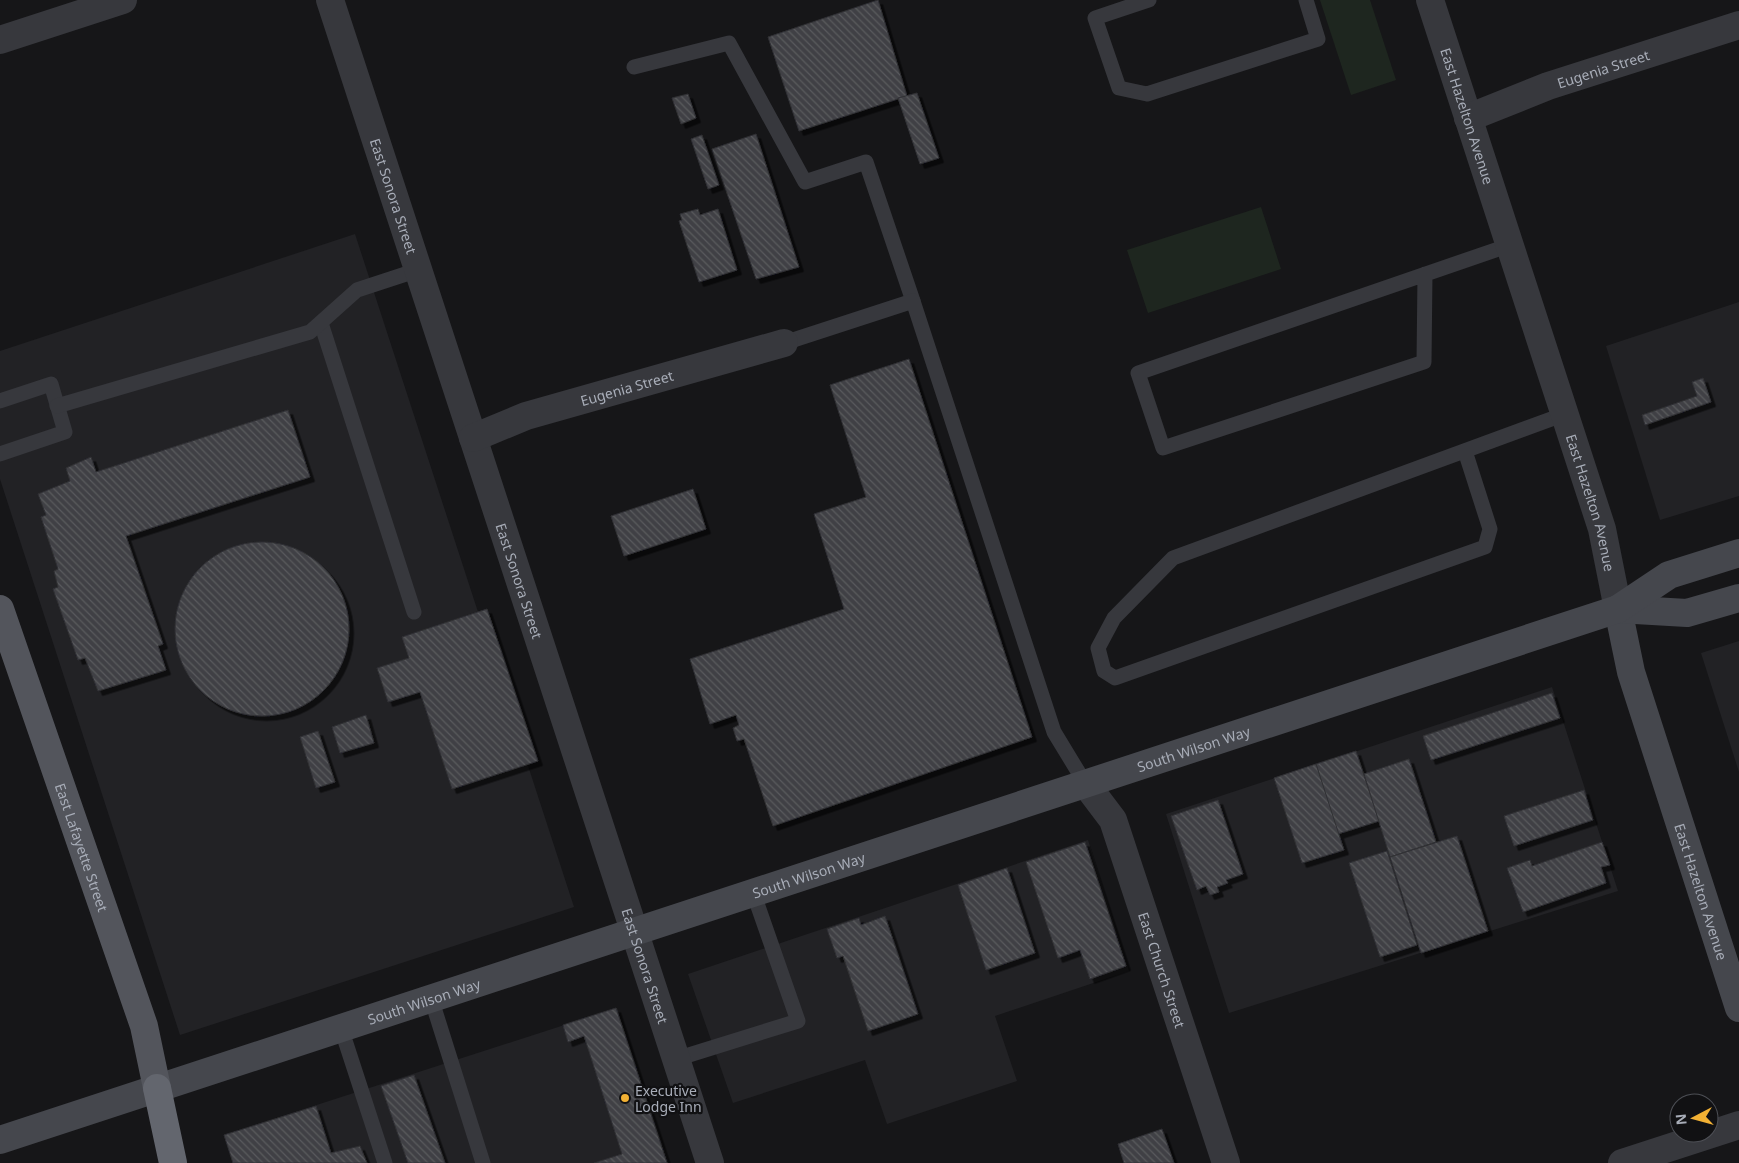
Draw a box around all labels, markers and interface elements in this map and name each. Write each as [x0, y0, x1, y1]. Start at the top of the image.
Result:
street label: East Hazelton Avenue [1437, 45, 1499, 187]
street label: Eugenia Street [1555, 45, 1652, 92]
street label: East Sonora Street [366, 136, 422, 256]
street label: Eugenia Street [578, 365, 675, 410]
street label: East Hazelton Avenue [1562, 431, 1620, 573]
street label: East Sonora Street [492, 521, 548, 641]
street label: South Wilson Way [1134, 721, 1253, 776]
street label: East Lafayette Street [51, 780, 113, 914]
street label: East Hazelton Avenue [1671, 821, 1732, 962]
street label: South Wilson Way [750, 847, 868, 902]
street label: East Sonora Street [618, 906, 673, 1026]
street label: East Church Street [1134, 909, 1190, 1030]
street label: South Wilson Way [365, 973, 483, 1028]
place label: Executive Lodge Inn [635, 1081, 702, 1116]
marker: Executive Lodge Inn [619, 1092, 631, 1104]
north arrow [1669, 1093, 1719, 1143]
text: N [1671, 1113, 1691, 1126]

